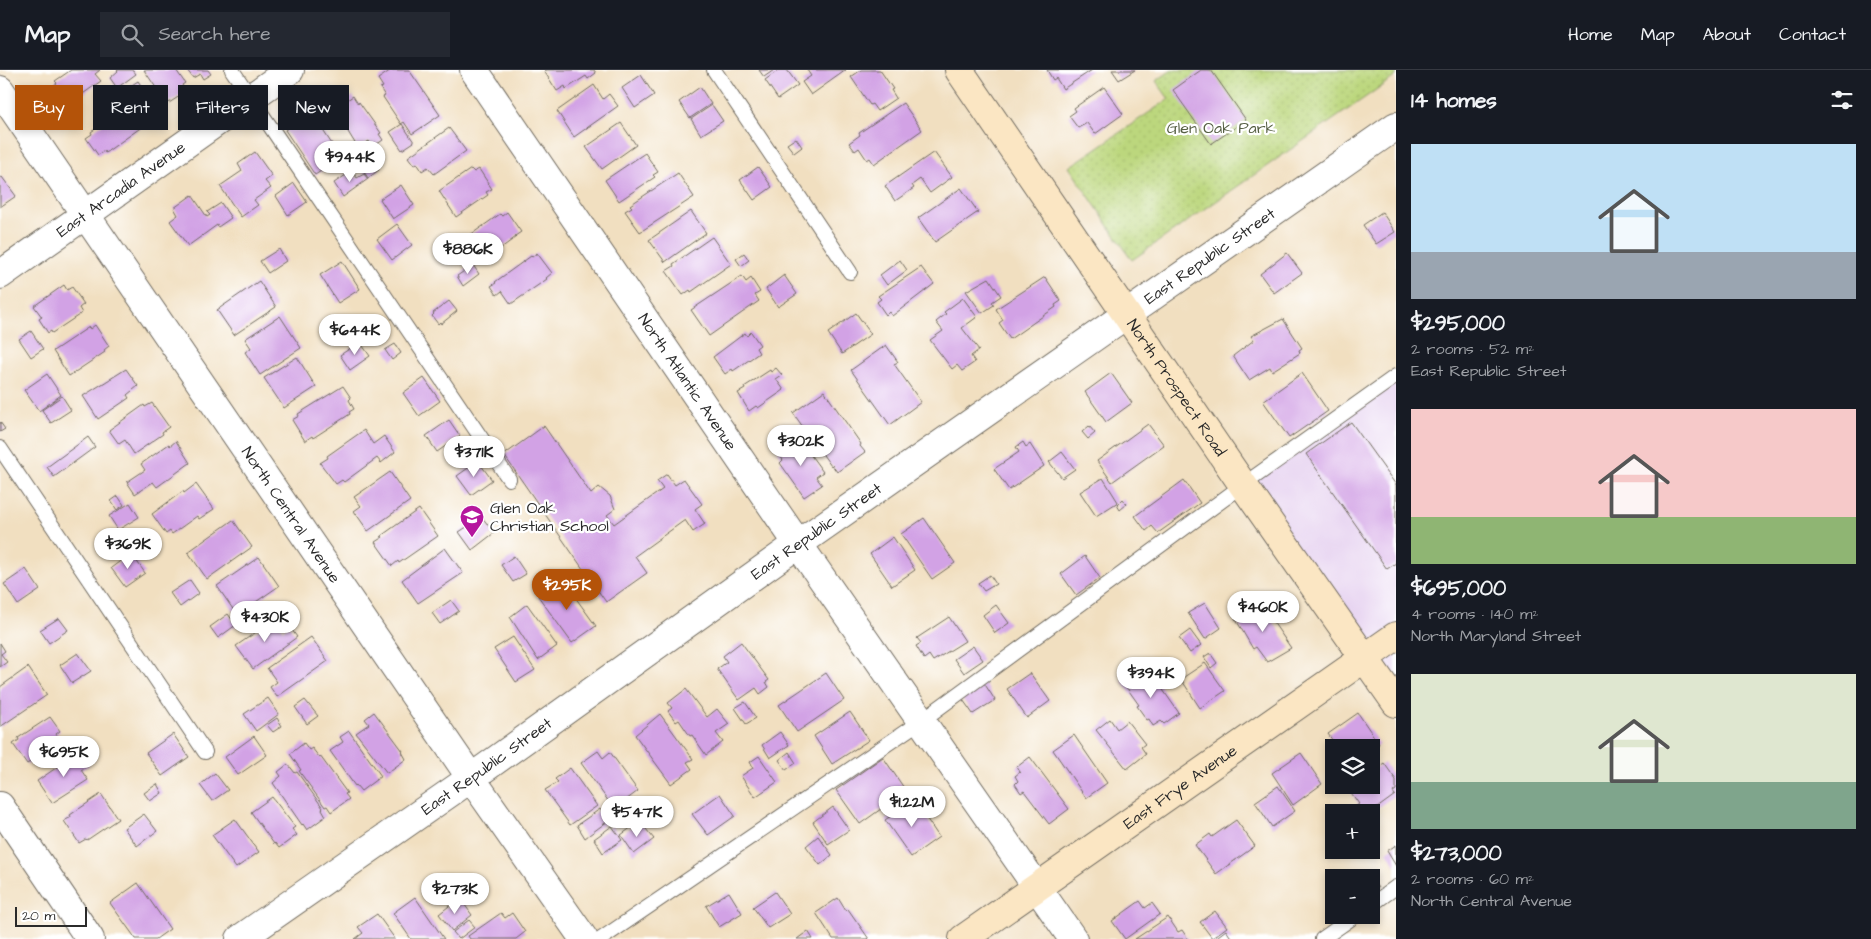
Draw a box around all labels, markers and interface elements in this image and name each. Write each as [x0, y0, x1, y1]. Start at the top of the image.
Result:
search box [100, 12, 450, 57]
text: Map [25, 18, 70, 52]
icon: search [118, 21, 146, 49]
text: Search here [158, 21, 271, 48]
text: Home [1568, 22, 1613, 47]
text: Map [1641, 22, 1675, 47]
text: About [1703, 22, 1751, 47]
text: Contact [1779, 22, 1846, 47]
chip: Buy [15, 85, 83, 130]
chip: Rent [93, 85, 168, 130]
chip: Filters [178, 85, 268, 130]
chip: New [278, 85, 349, 130]
text: 14 homes [1411, 86, 1497, 115]
icon: filters [1828, 86, 1856, 114]
park label: Glen Oak Park [1167, 117, 1276, 139]
street label: East Arcadia Avenue [52, 136, 190, 243]
pin: $944K [315, 140, 385, 183]
text: $944K [325, 146, 375, 168]
icon: home [1589, 176, 1679, 266]
street label: East Republic Street [1140, 202, 1280, 310]
pin: $886K [433, 232, 503, 275]
text: $886K [443, 238, 493, 260]
street label: North Atlantic Avenue [633, 309, 742, 455]
text: $295,000 [1411, 309, 1505, 338]
pin: $644K [320, 314, 390, 356]
street label: North Prospect Road [1122, 315, 1231, 461]
text: $644K [330, 319, 380, 341]
text: 2 rooms · 52 m² [1411, 338, 1534, 360]
text: East Republic Street [1411, 360, 1566, 382]
pin: $302K [766, 424, 836, 467]
text: $302K [778, 430, 824, 452]
pin: $371K [439, 436, 509, 478]
text: $371K [455, 441, 493, 463]
icon: home [1589, 441, 1679, 531]
street label: North Central Avenue [236, 442, 346, 588]
street label: East Republic Street [747, 477, 887, 585]
place label: Glen Oak Christian School [490, 497, 609, 537]
school or university icon: Glen Oak Christian School [459, 504, 485, 538]
pin: $369K [93, 528, 163, 570]
text: $369K [105, 533, 151, 555]
pin: $295K [532, 568, 602, 611]
text: $295K [543, 574, 591, 596]
text: $695,000 [1411, 574, 1506, 603]
pin: $460K [1228, 590, 1298, 633]
text: $460K [1238, 596, 1288, 618]
pin: $430K [230, 600, 300, 643]
text: 4 rooms · 140 m² [1411, 603, 1539, 625]
text: $430K [241, 606, 289, 628]
text: North Maryland Street [1411, 625, 1581, 647]
pin: $394K [1116, 656, 1186, 699]
text: $394K [1128, 662, 1174, 684]
icon: home [1589, 706, 1679, 796]
street label: East Republic Street [417, 712, 557, 820]
pin: $695K [29, 736, 99, 778]
street label: East Frye Avenue [1119, 739, 1242, 835]
map controls [1325, 739, 1380, 924]
button: layers [1325, 739, 1380, 794]
text: $695K [39, 741, 89, 763]
pin: $1.22M [871, 786, 953, 828]
text: $1.22M [890, 791, 934, 813]
pin: $547K [602, 796, 672, 838]
text: $547K [612, 801, 662, 823]
button: + [1325, 804, 1380, 859]
text: $273,000 [1411, 839, 1502, 868]
text: 2 rooms · 60 m² [1411, 868, 1534, 890]
button: − [1325, 869, 1380, 924]
pin: $273K [420, 872, 490, 915]
text: $273K [432, 878, 478, 900]
text: North Central Avenue [1411, 890, 1572, 912]
scale bar [15, 904, 88, 927]
text: 20 m [22, 906, 55, 926]

